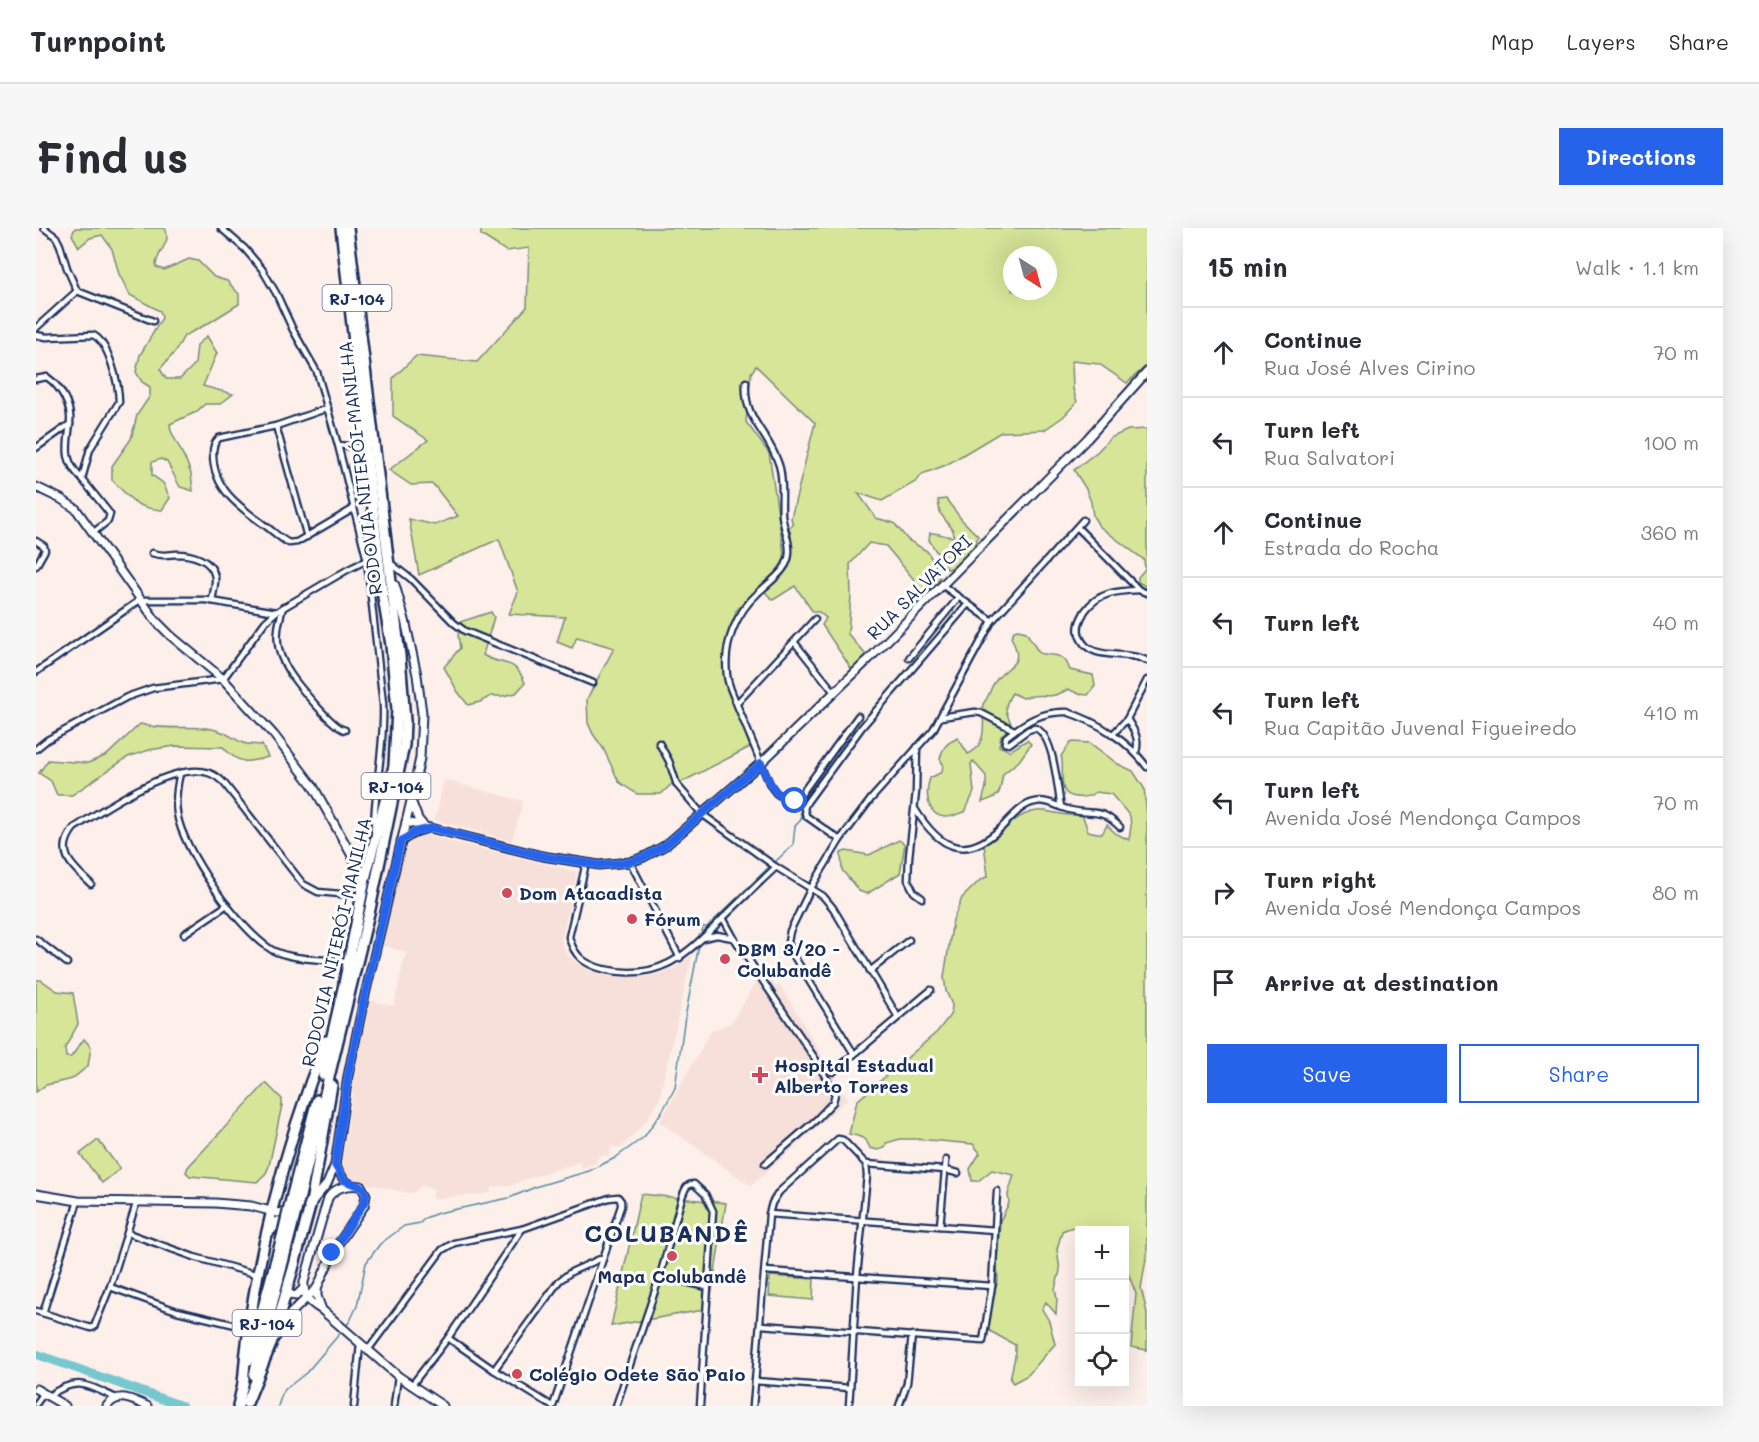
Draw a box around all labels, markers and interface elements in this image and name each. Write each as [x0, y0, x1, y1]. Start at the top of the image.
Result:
text: Turnpoint [30, 23, 166, 59]
text: Map [1491, 28, 1534, 55]
text: Layers [1567, 28, 1636, 55]
text: Share [1669, 28, 1729, 55]
button: Directions [1559, 128, 1723, 185]
text: Find us [36, 129, 188, 184]
north arrow [1003, 246, 1057, 300]
text: 15 min [1207, 250, 1287, 284]
text: Walk · 1.1 km [1575, 254, 1699, 280]
road number: RJ-104 [322, 285, 392, 311]
text: Continue [1264, 325, 1362, 354]
icon: ahead [1207, 336, 1240, 369]
text: 70 m [1653, 339, 1699, 365]
street label: RODOVIA NITERÓI-MANILHA [333, 340, 387, 596]
text: Rua José Alves Cirino [1264, 354, 1475, 380]
text: Turn left [1264, 415, 1360, 444]
icon: left [1207, 426, 1240, 459]
text: 100 m [1643, 429, 1699, 455]
text: Rua Salvatori [1264, 444, 1395, 470]
text: Continue [1264, 505, 1362, 534]
icon: ahead [1207, 516, 1240, 549]
text: 360 m [1641, 519, 1699, 545]
street label: RUA SALVATORI [861, 529, 977, 645]
text: Estrada do Rocha [1264, 534, 1439, 560]
icon: left [1207, 606, 1240, 639]
text: Turn left [1264, 608, 1360, 637]
text: 40 m [1653, 609, 1699, 635]
text: Turn left [1264, 685, 1360, 714]
icon: left [1207, 696, 1240, 729]
text: 410 m [1644, 699, 1699, 725]
text: Rua Capitão Juvenal Figueiredo [1264, 714, 1576, 740]
road number: RJ-104 [362, 773, 430, 799]
text: Turn left [1264, 775, 1360, 804]
icon: left [1207, 786, 1240, 819]
route start [781, 787, 807, 813]
text: 70 m [1653, 789, 1699, 815]
text: Avenida José Mendonça Campos [1264, 804, 1581, 830]
street label: RODOVIA NITERÓI-MANILHA [296, 815, 376, 1069]
text: Turn right [1264, 865, 1376, 894]
icon: right [1207, 876, 1240, 909]
text: 80 m [1652, 879, 1699, 905]
place label: Dom Atacadista [519, 881, 663, 905]
marker: Dom Atacadista [500, 886, 514, 900]
text: Avenida José Mendonça Campos [1264, 894, 1581, 920]
place label: Fórum [644, 907, 700, 931]
marker: Fórum [625, 912, 639, 926]
place label: DBM 3/20 - Colubandê [737, 937, 840, 982]
marker: DBM 3/20 - Colubandê [718, 952, 732, 966]
icon: arrive [1207, 966, 1240, 999]
text: Arrive at destination [1264, 968, 1499, 997]
button: Save [1207, 1044, 1447, 1103]
button: Share [1459, 1044, 1699, 1103]
place label: Hospital Estadual Alberto Torres [774, 1053, 934, 1098]
marker: Hospital Estadual Alberto Torres [751, 1066, 769, 1084]
district label: COLUBANDÊ [584, 1217, 750, 1248]
map controls [1075, 1226, 1129, 1388]
button: + [1075, 1226, 1129, 1280]
route end [318, 1239, 344, 1265]
marker: Mapa Colubandê [665, 1249, 679, 1263]
place label: Mapa Colubandê [598, 1264, 747, 1288]
button: − [1075, 1280, 1129, 1334]
road number: RJ-104 [232, 1310, 302, 1336]
button: locate [1075, 1334, 1129, 1388]
place label: Colégio Odete São Paio [529, 1362, 746, 1386]
marker: Colégio Odete São Paio [510, 1367, 524, 1381]

